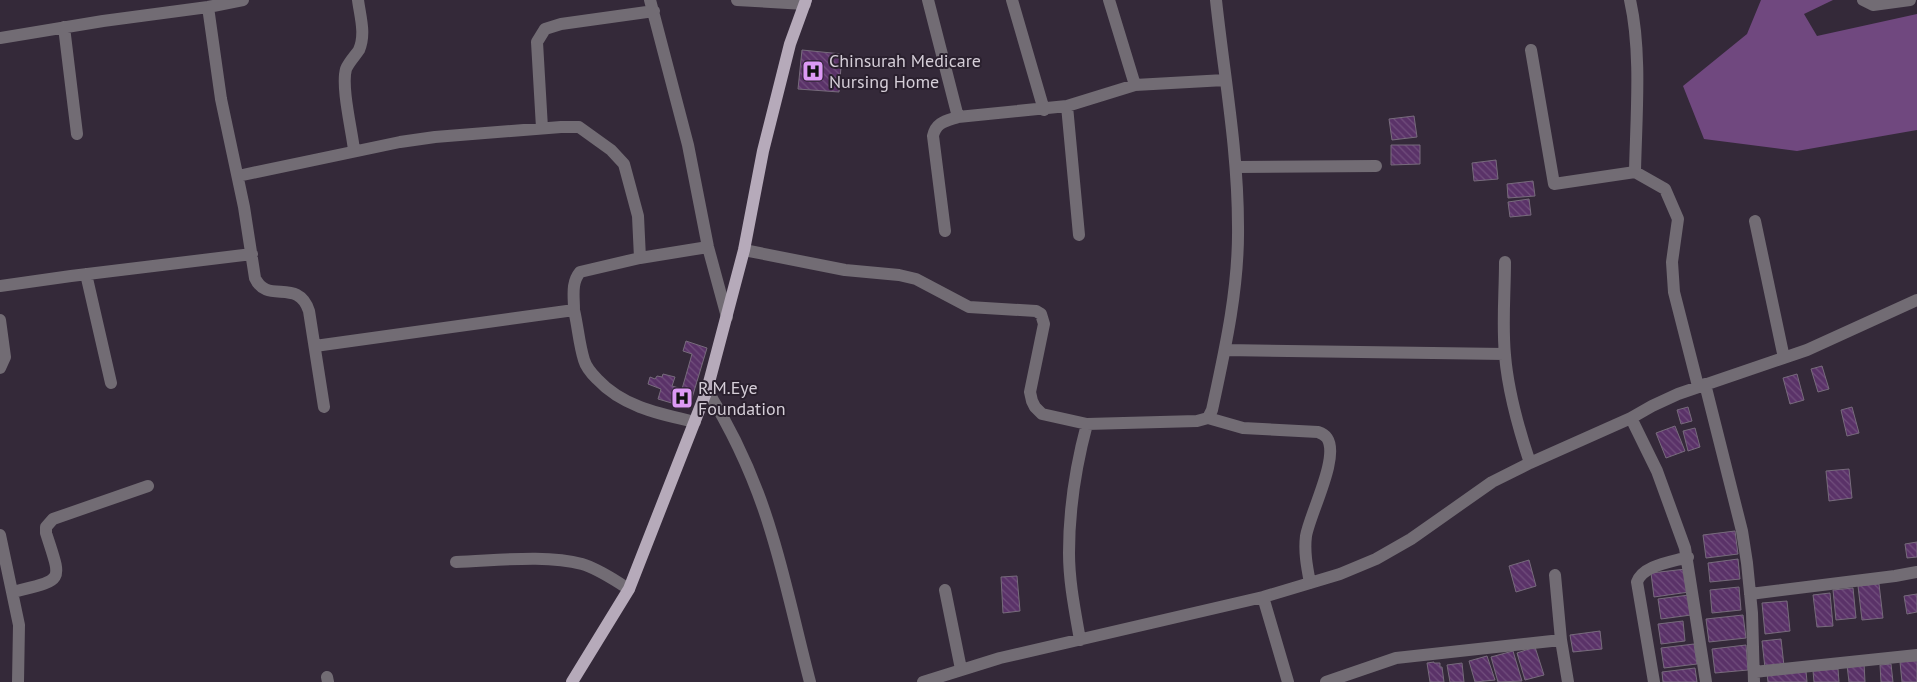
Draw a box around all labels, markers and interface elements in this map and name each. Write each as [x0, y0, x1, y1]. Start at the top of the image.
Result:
place label: Chinsurah Medicare Nursing Home [829, 49, 981, 93]
hospital icon: Chinsurah Medicare Nursing Home [801, 59, 825, 83]
place label: R.M.Eye Foundation [698, 376, 786, 420]
hospital icon: R.M.Eye Foundation [670, 386, 694, 410]

